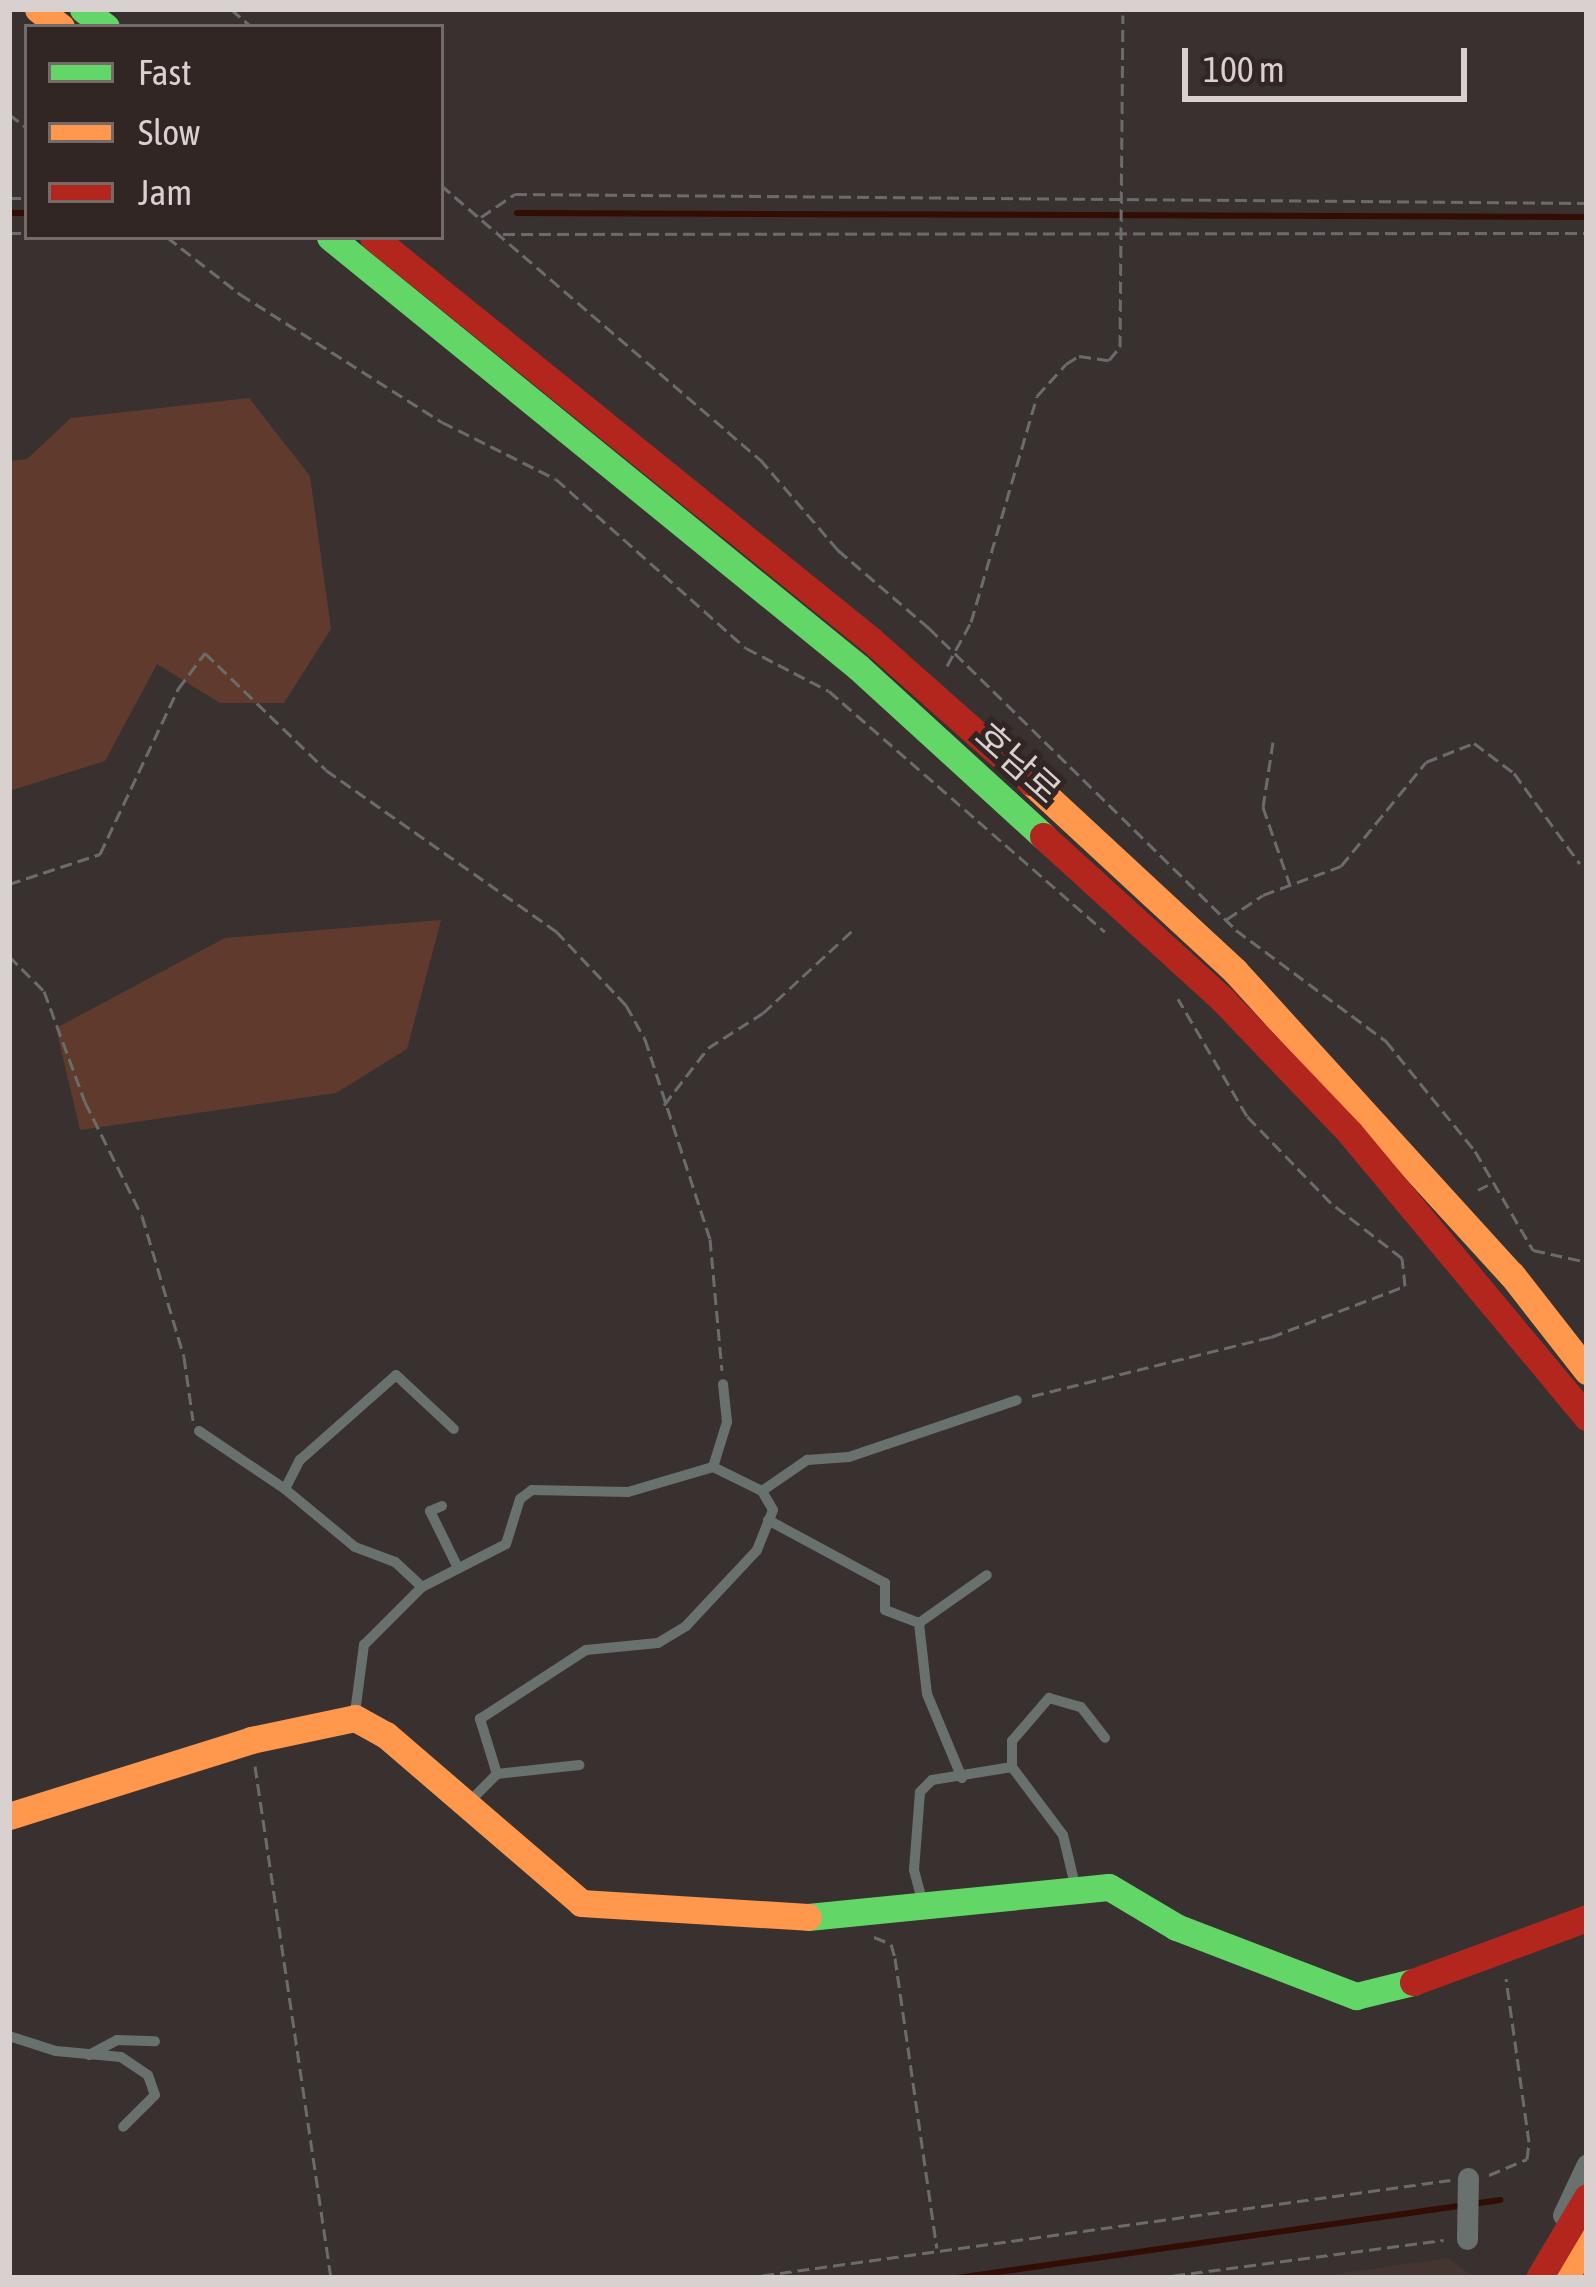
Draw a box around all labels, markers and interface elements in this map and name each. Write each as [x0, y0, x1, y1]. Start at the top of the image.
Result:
legend [24, 24, 444, 240]
scale bar [1188, 24, 1473, 98]
text: 100 m [1203, 48, 1285, 90]
text: Fast [138, 51, 192, 93]
text: Slow [138, 111, 200, 153]
text: Jam [138, 171, 192, 213]
street label: 호남로 [967, 714, 1069, 812]

